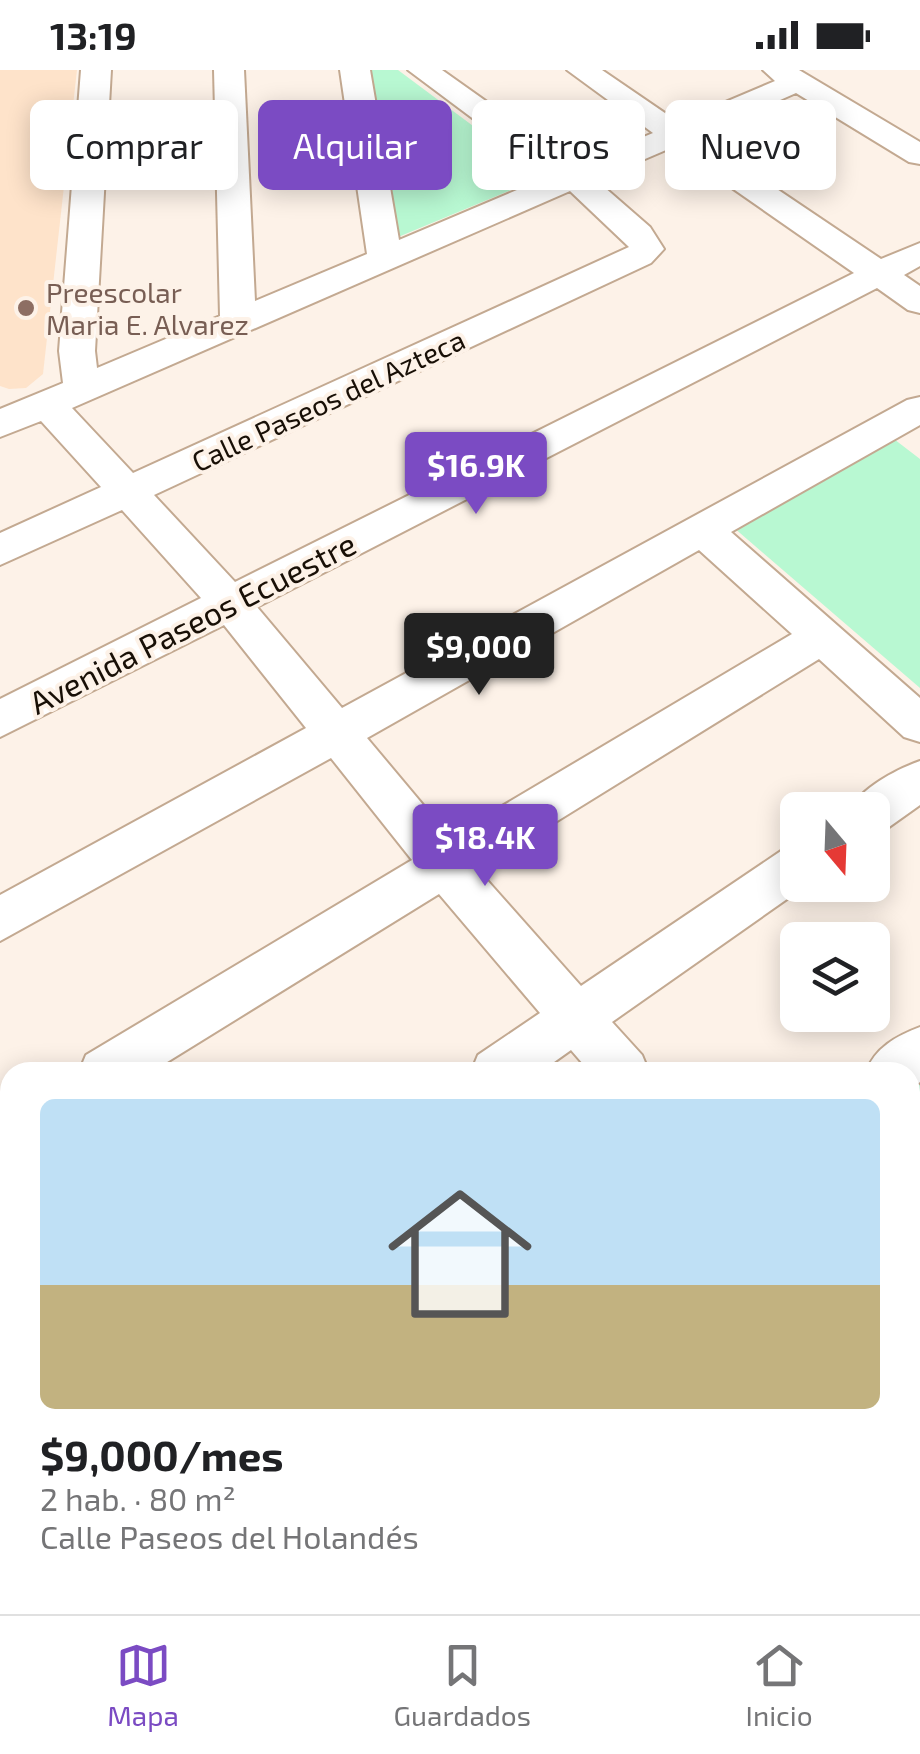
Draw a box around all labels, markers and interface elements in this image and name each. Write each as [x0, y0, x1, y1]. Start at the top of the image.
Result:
text: 13:19 [50, 12, 137, 58]
chip: Comprar [30, 100, 238, 190]
chip: Alquilar [258, 100, 452, 190]
chip: Filtros [472, 100, 645, 190]
chip: Nuevo [665, 100, 836, 190]
place label: Preescolar Maria E. Alvarez [46, 275, 249, 341]
marker: Preescolar Maria E. Alvarez [15, 297, 37, 319]
street label: Calle Paseos del Azteca [186, 322, 470, 478]
pin: $16.9K [395, 432, 557, 517]
text: $16.9K [427, 445, 525, 483]
street label: Avenida Paseos Ecuestre [22, 523, 362, 721]
pin: $9,000 [398, 613, 560, 698]
text: $9,000 [426, 626, 532, 664]
north arrow [780, 792, 890, 902]
map controls [780, 792, 890, 1032]
pin: $18.4K [404, 804, 566, 889]
text: $18.4K [435, 817, 535, 855]
button: layers [780, 922, 890, 1032]
icon: home [370, 1164, 550, 1344]
text: $9,000/mes [40, 1429, 284, 1479]
text: 2 hab. · 80 m² [40, 1479, 236, 1517]
text: Calle Paseos del Holandés [40, 1517, 419, 1555]
tab: Mapa [107, 1638, 179, 1732]
tab: Guardados [393, 1638, 531, 1732]
tab: Inicio [746, 1638, 813, 1732]

